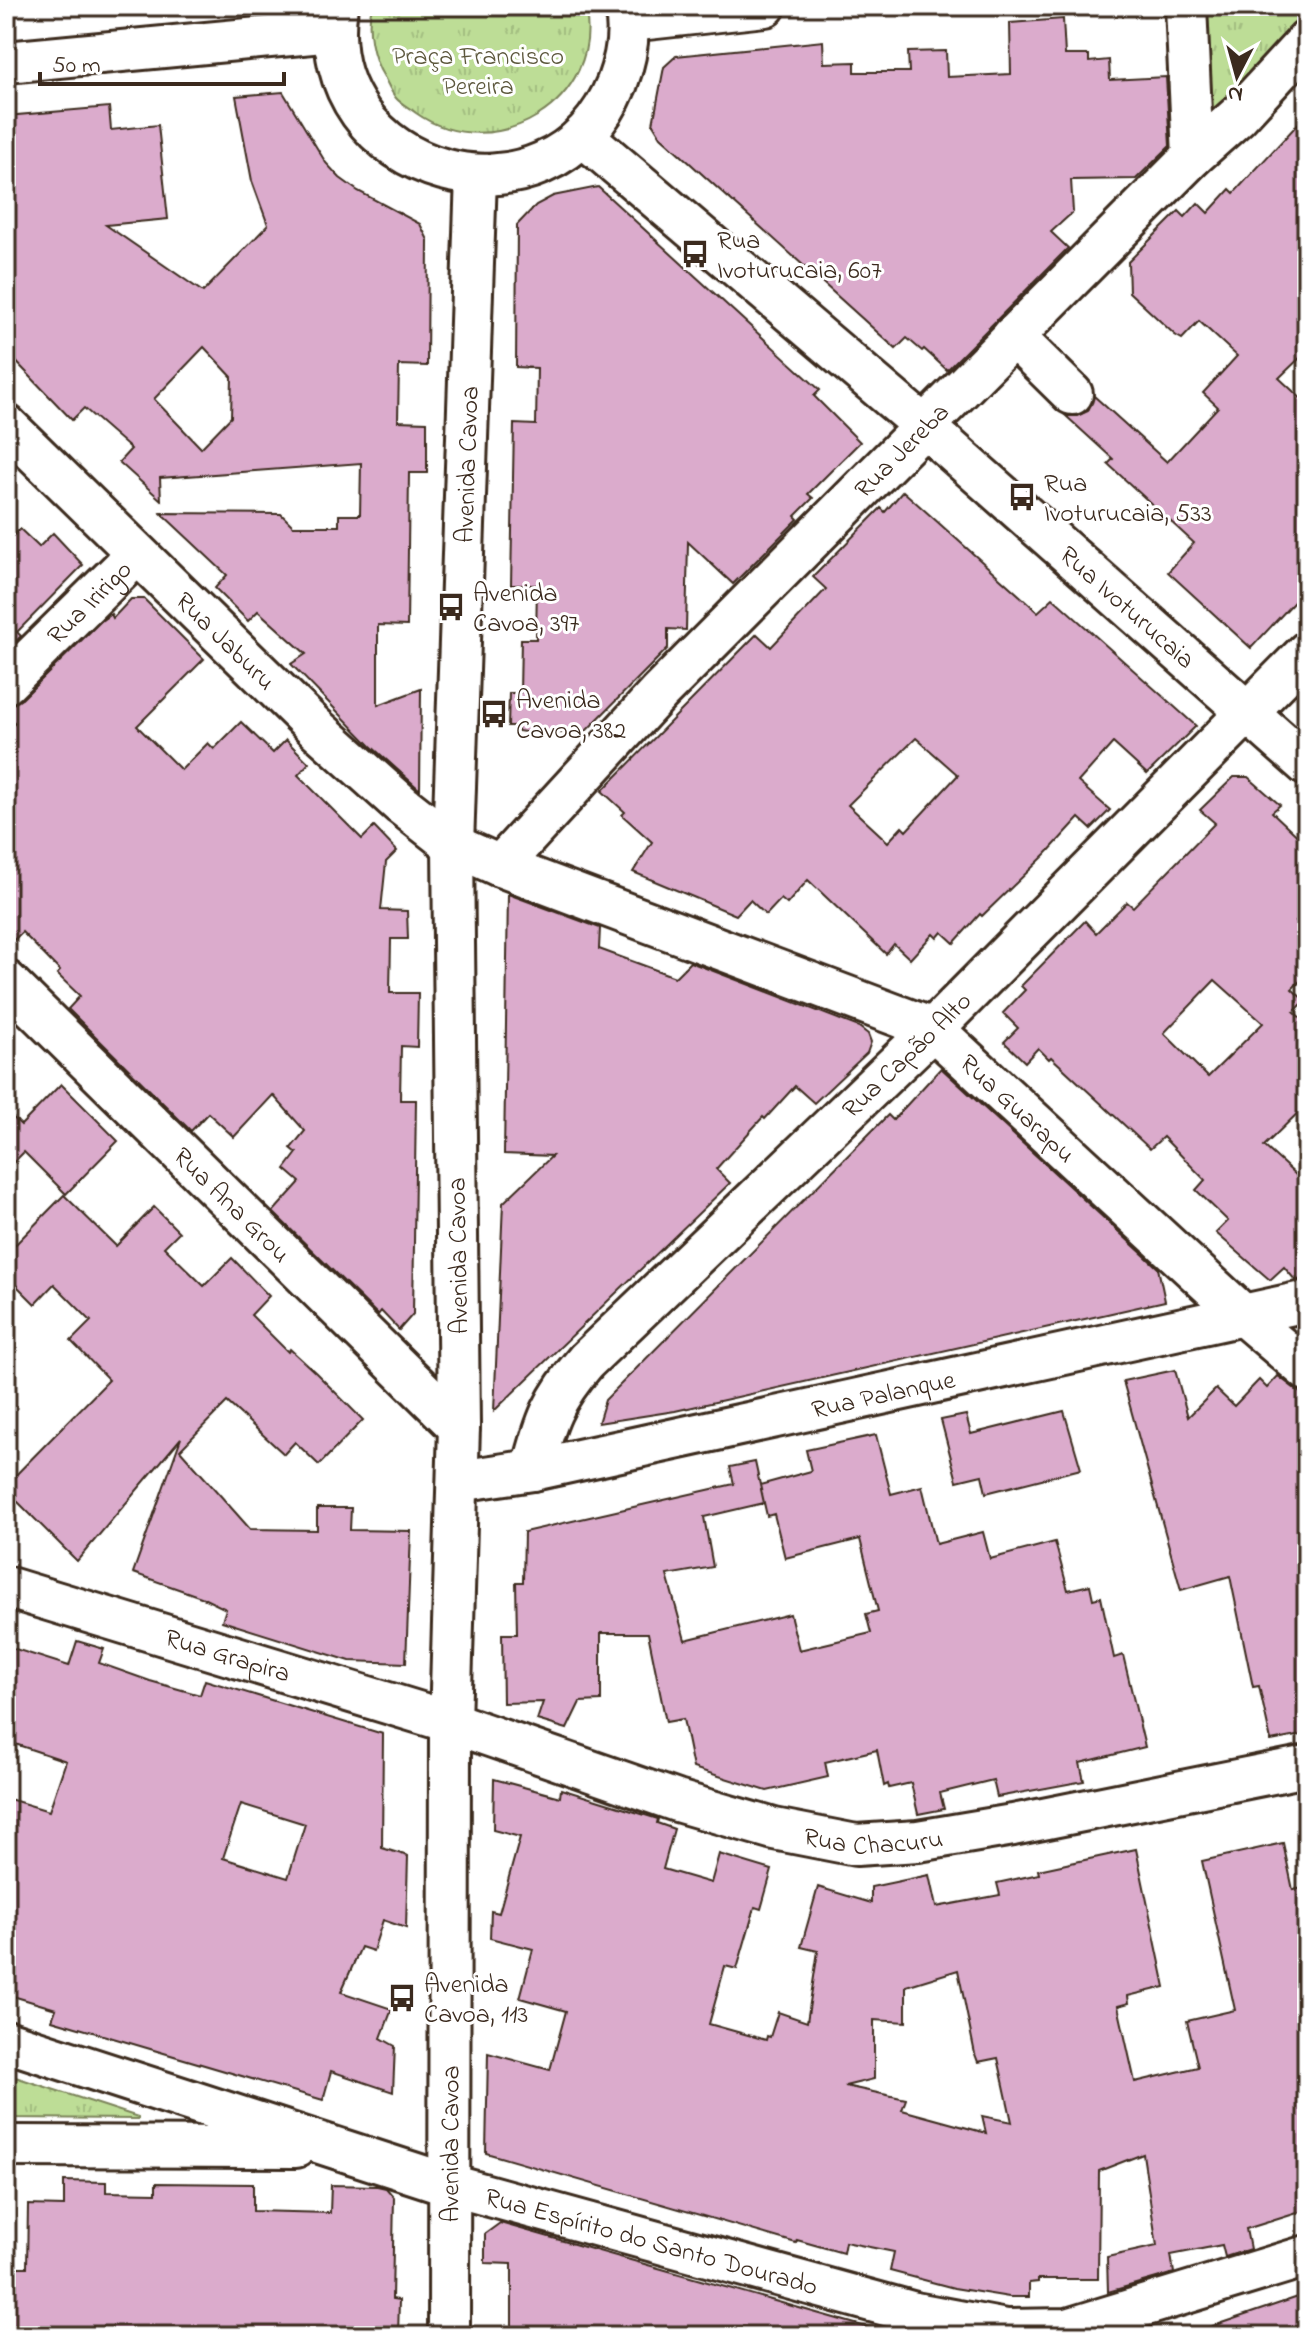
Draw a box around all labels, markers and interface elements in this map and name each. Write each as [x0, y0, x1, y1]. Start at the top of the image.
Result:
scale bar [40, 36, 284, 86]
north arrow [1197, 36, 1277, 116]
park label: Praça Francisco Pereira [392, 39, 564, 107]
text: 50 m [52, 49, 101, 84]
text: N [1226, 76, 1244, 110]
place label: Rua Ivoturucaia, 607 [717, 223, 882, 291]
bus stop icon: Rua Ivoturucaia, 607 [680, 239, 710, 269]
street label: Avenida Cavoa [447, 385, 491, 544]
street label: Rua Jereba [847, 395, 959, 508]
place label: Rua Ivoturucaia, 533 [1044, 466, 1212, 534]
bus stop icon: Rua Ivoturucaia, 533 [1007, 482, 1037, 512]
street label: Rua Ivoturucaia [1050, 538, 1202, 679]
street label: Rua Iririgo [39, 553, 142, 655]
place label: Avenida Cavoa, 397 [473, 576, 579, 644]
street label: Rua Jaburu [165, 584, 283, 701]
bus stop icon: Avenida Cavoa, 397 [436, 592, 466, 622]
place label: Avenida Cavoa, 382 [516, 683, 626, 751]
bus stop icon: Avenida Cavoa, 382 [479, 699, 509, 729]
street label: Rua Capão Alto [834, 984, 982, 1129]
street label: Rua Guarapu [950, 1047, 1083, 1173]
street label: Rua Ana Grou [163, 1139, 298, 1273]
street label: Avenida Cavoa [440, 1177, 480, 1335]
street label: Rua Palanque [808, 1362, 959, 1431]
street label: Rua Grapira [160, 1620, 294, 1694]
street label: Rua Chacuru [800, 1819, 946, 1867]
place label: Avenida Cavoa, 113 [424, 1967, 528, 2035]
bus stop icon: Avenida Cavoa, 113 [387, 1983, 417, 2013]
street label: Avenida Cavoa [433, 2065, 471, 2223]
street label: Rua Espírito do Santo Dourado [480, 2179, 822, 2307]

